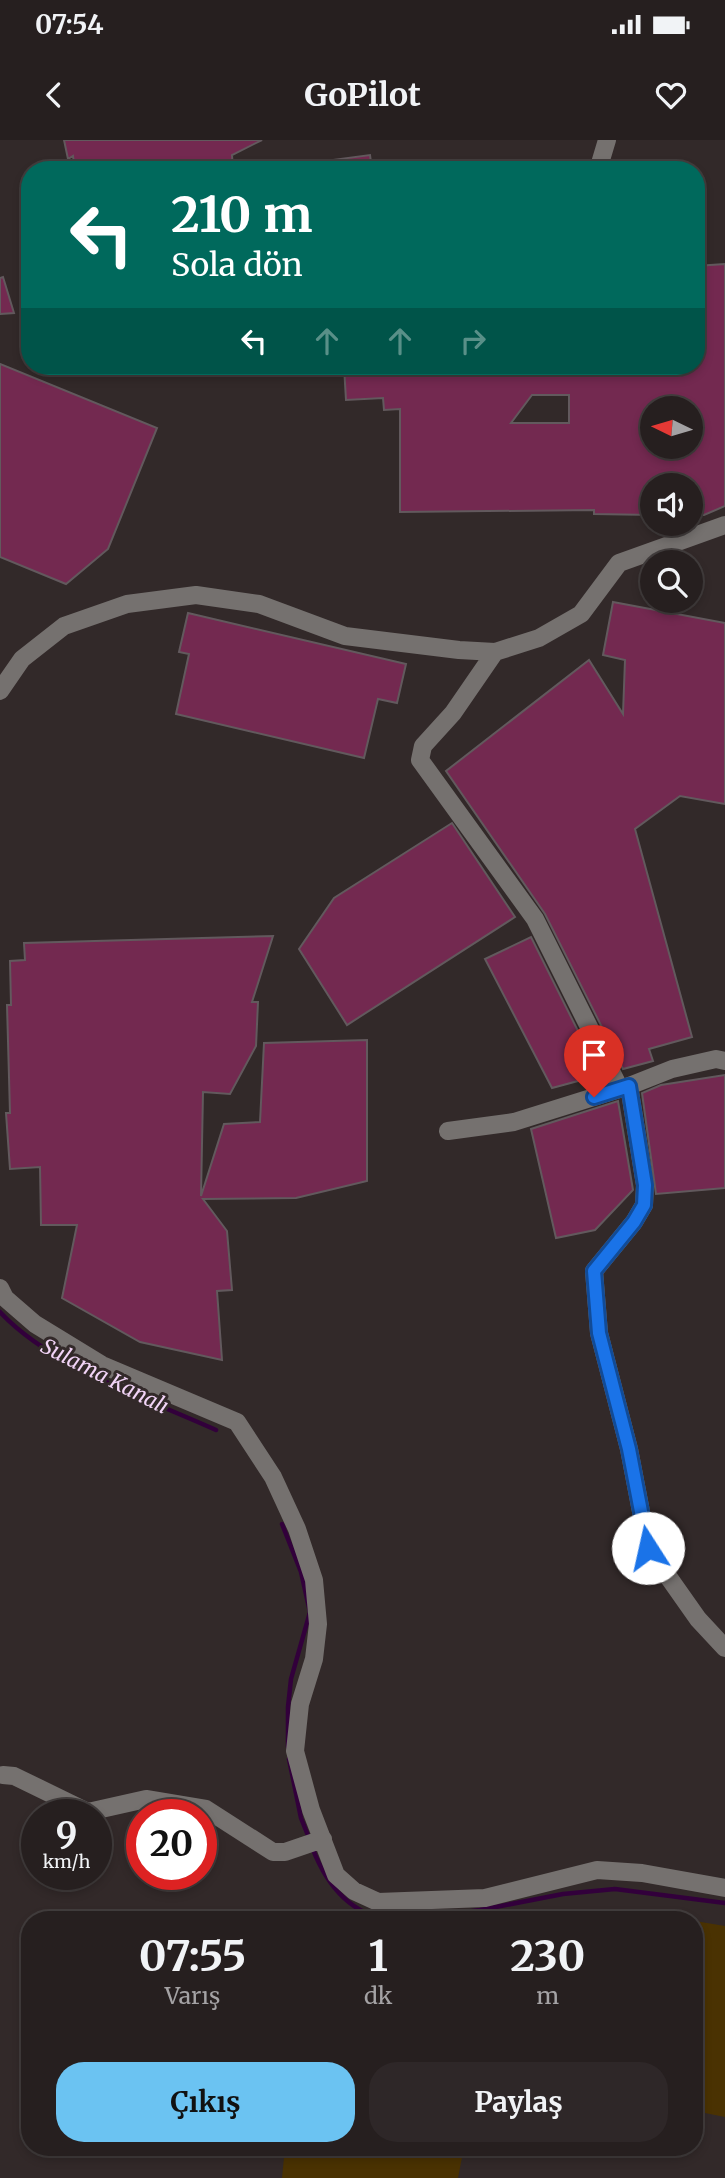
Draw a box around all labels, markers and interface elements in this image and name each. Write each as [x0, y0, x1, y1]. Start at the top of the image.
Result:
text: 07:54 [35, 8, 104, 41]
text: GoPilot [304, 75, 421, 115]
icon: back [35, 76, 73, 114]
icon: heart [652, 76, 690, 114]
text: 210 m [171, 184, 312, 245]
icon: left [56, 189, 147, 280]
text: Sola dön [171, 245, 303, 285]
icon: left [235, 322, 273, 360]
icon: ahead [308, 322, 346, 360]
icon: ahead [381, 322, 419, 360]
icon: right [454, 322, 492, 360]
north arrow [640, 396, 704, 458]
map controls [640, 396, 703, 613]
button: sound [640, 473, 703, 536]
button: search [640, 550, 703, 613]
pin [564, 1025, 624, 1097]
icon: arrive [575, 1036, 613, 1074]
water label: Sulama Kanalı [37, 1332, 173, 1420]
position arrow [611, 1511, 685, 1585]
speed limit sign: 20 [126, 1799, 217, 1890]
text: 9 [56, 1813, 77, 1857]
text: km/h [43, 1850, 90, 1873]
text: 07:55 [139, 1930, 246, 1982]
text: 1 [368, 1930, 388, 1982]
text: 230 [510, 1930, 585, 1982]
text: Varış [165, 1981, 220, 2010]
text: dk [364, 1981, 392, 2010]
text: m [536, 1981, 559, 2010]
button: Çıkış [56, 2062, 355, 2142]
button: Paylaş [369, 2062, 668, 2142]

